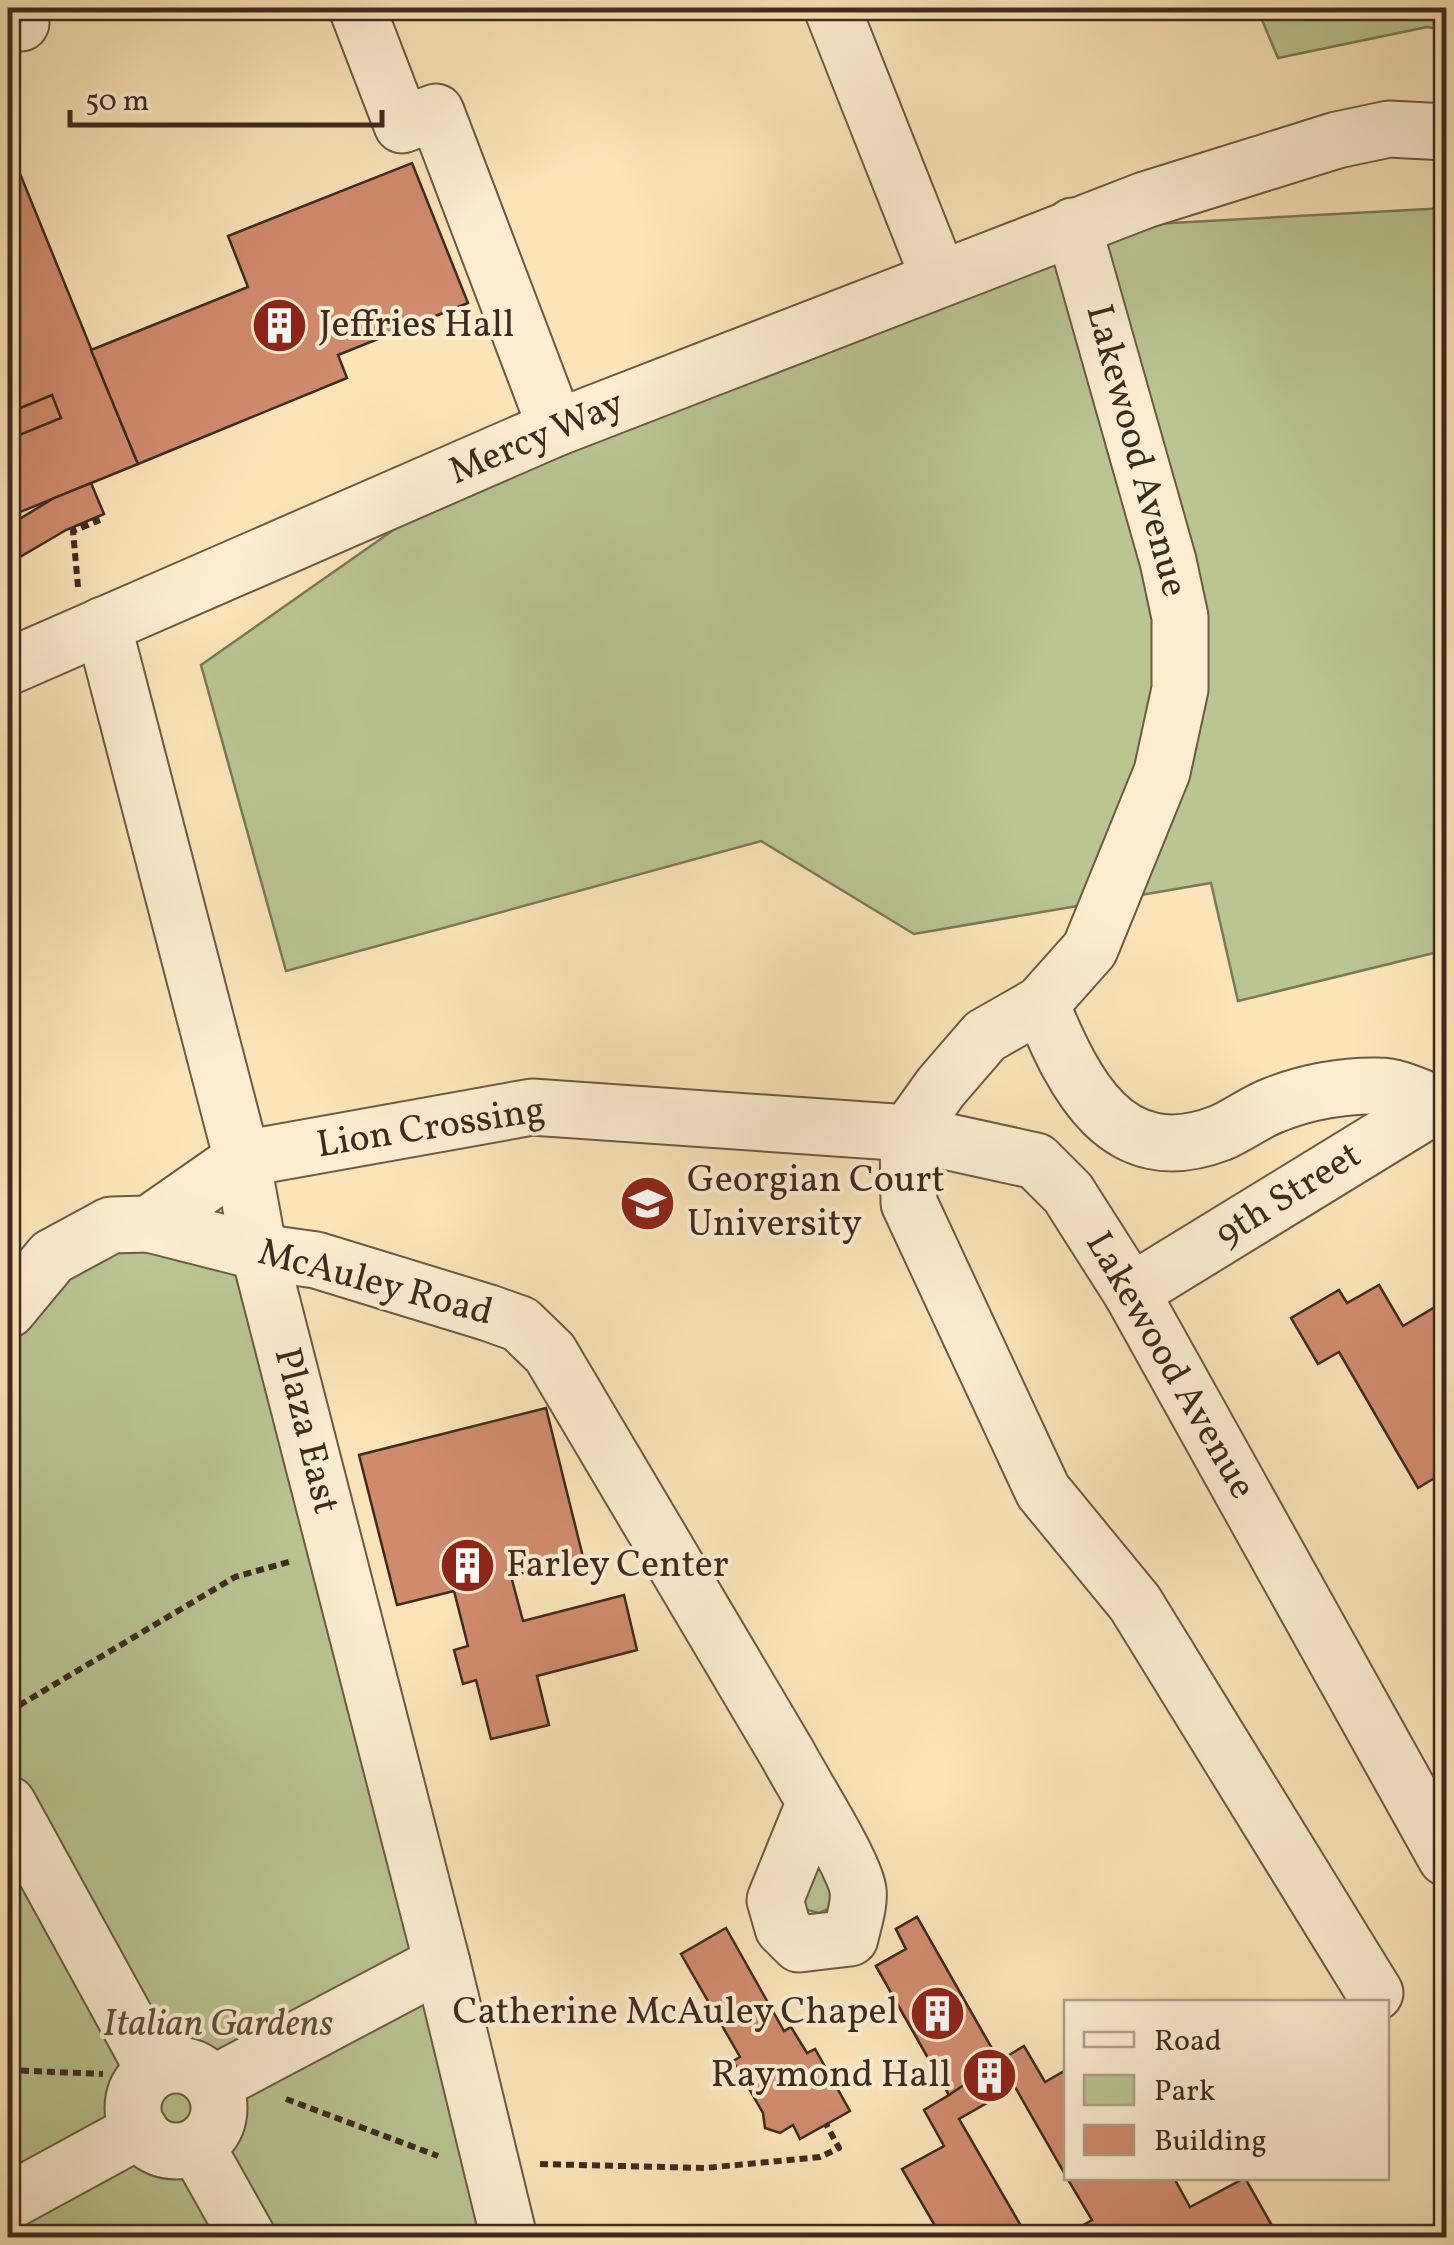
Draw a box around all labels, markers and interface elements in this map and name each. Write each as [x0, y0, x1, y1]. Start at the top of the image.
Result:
scale bar [70, 65, 382, 127]
text: 50 m [85, 81, 149, 123]
building icon: Jeffries Hall [250, 296, 310, 356]
street label: Lakewood Avenue [1070, 299, 1200, 603]
place label: Jeffries Hall [319, 300, 514, 353]
street label: Mercy Way [441, 378, 633, 500]
street label: Lion Crossing [313, 1085, 549, 1173]
street label: 9th Street [1206, 1130, 1372, 1262]
place label: Georgian Court University [687, 1155, 945, 1252]
school or university icon: Georgian Court University [618, 1173, 678, 1233]
street label: Lakewood Avenue [1071, 1223, 1267, 1509]
street label: McAuley Road [252, 1227, 498, 1341]
street label: Plaza East [259, 1342, 351, 1520]
building icon: Farley Center [437, 1536, 497, 1596]
place label: Farley Center [506, 1540, 729, 1593]
building icon: Catherine McAuley Chapel [907, 1983, 967, 2043]
place label: Catherine McAuley Chapel [453, 1987, 898, 2040]
park label: Italian Gardens [103, 1999, 333, 2052]
legend [1064, 2000, 1389, 2180]
text: Road [1154, 2021, 1222, 2063]
building icon: Raymond Hall [960, 2046, 1020, 2106]
place label: Raymond Hall [711, 2050, 951, 2103]
text: Park [1154, 2071, 1215, 2113]
text: Building [1154, 2121, 1267, 2163]

